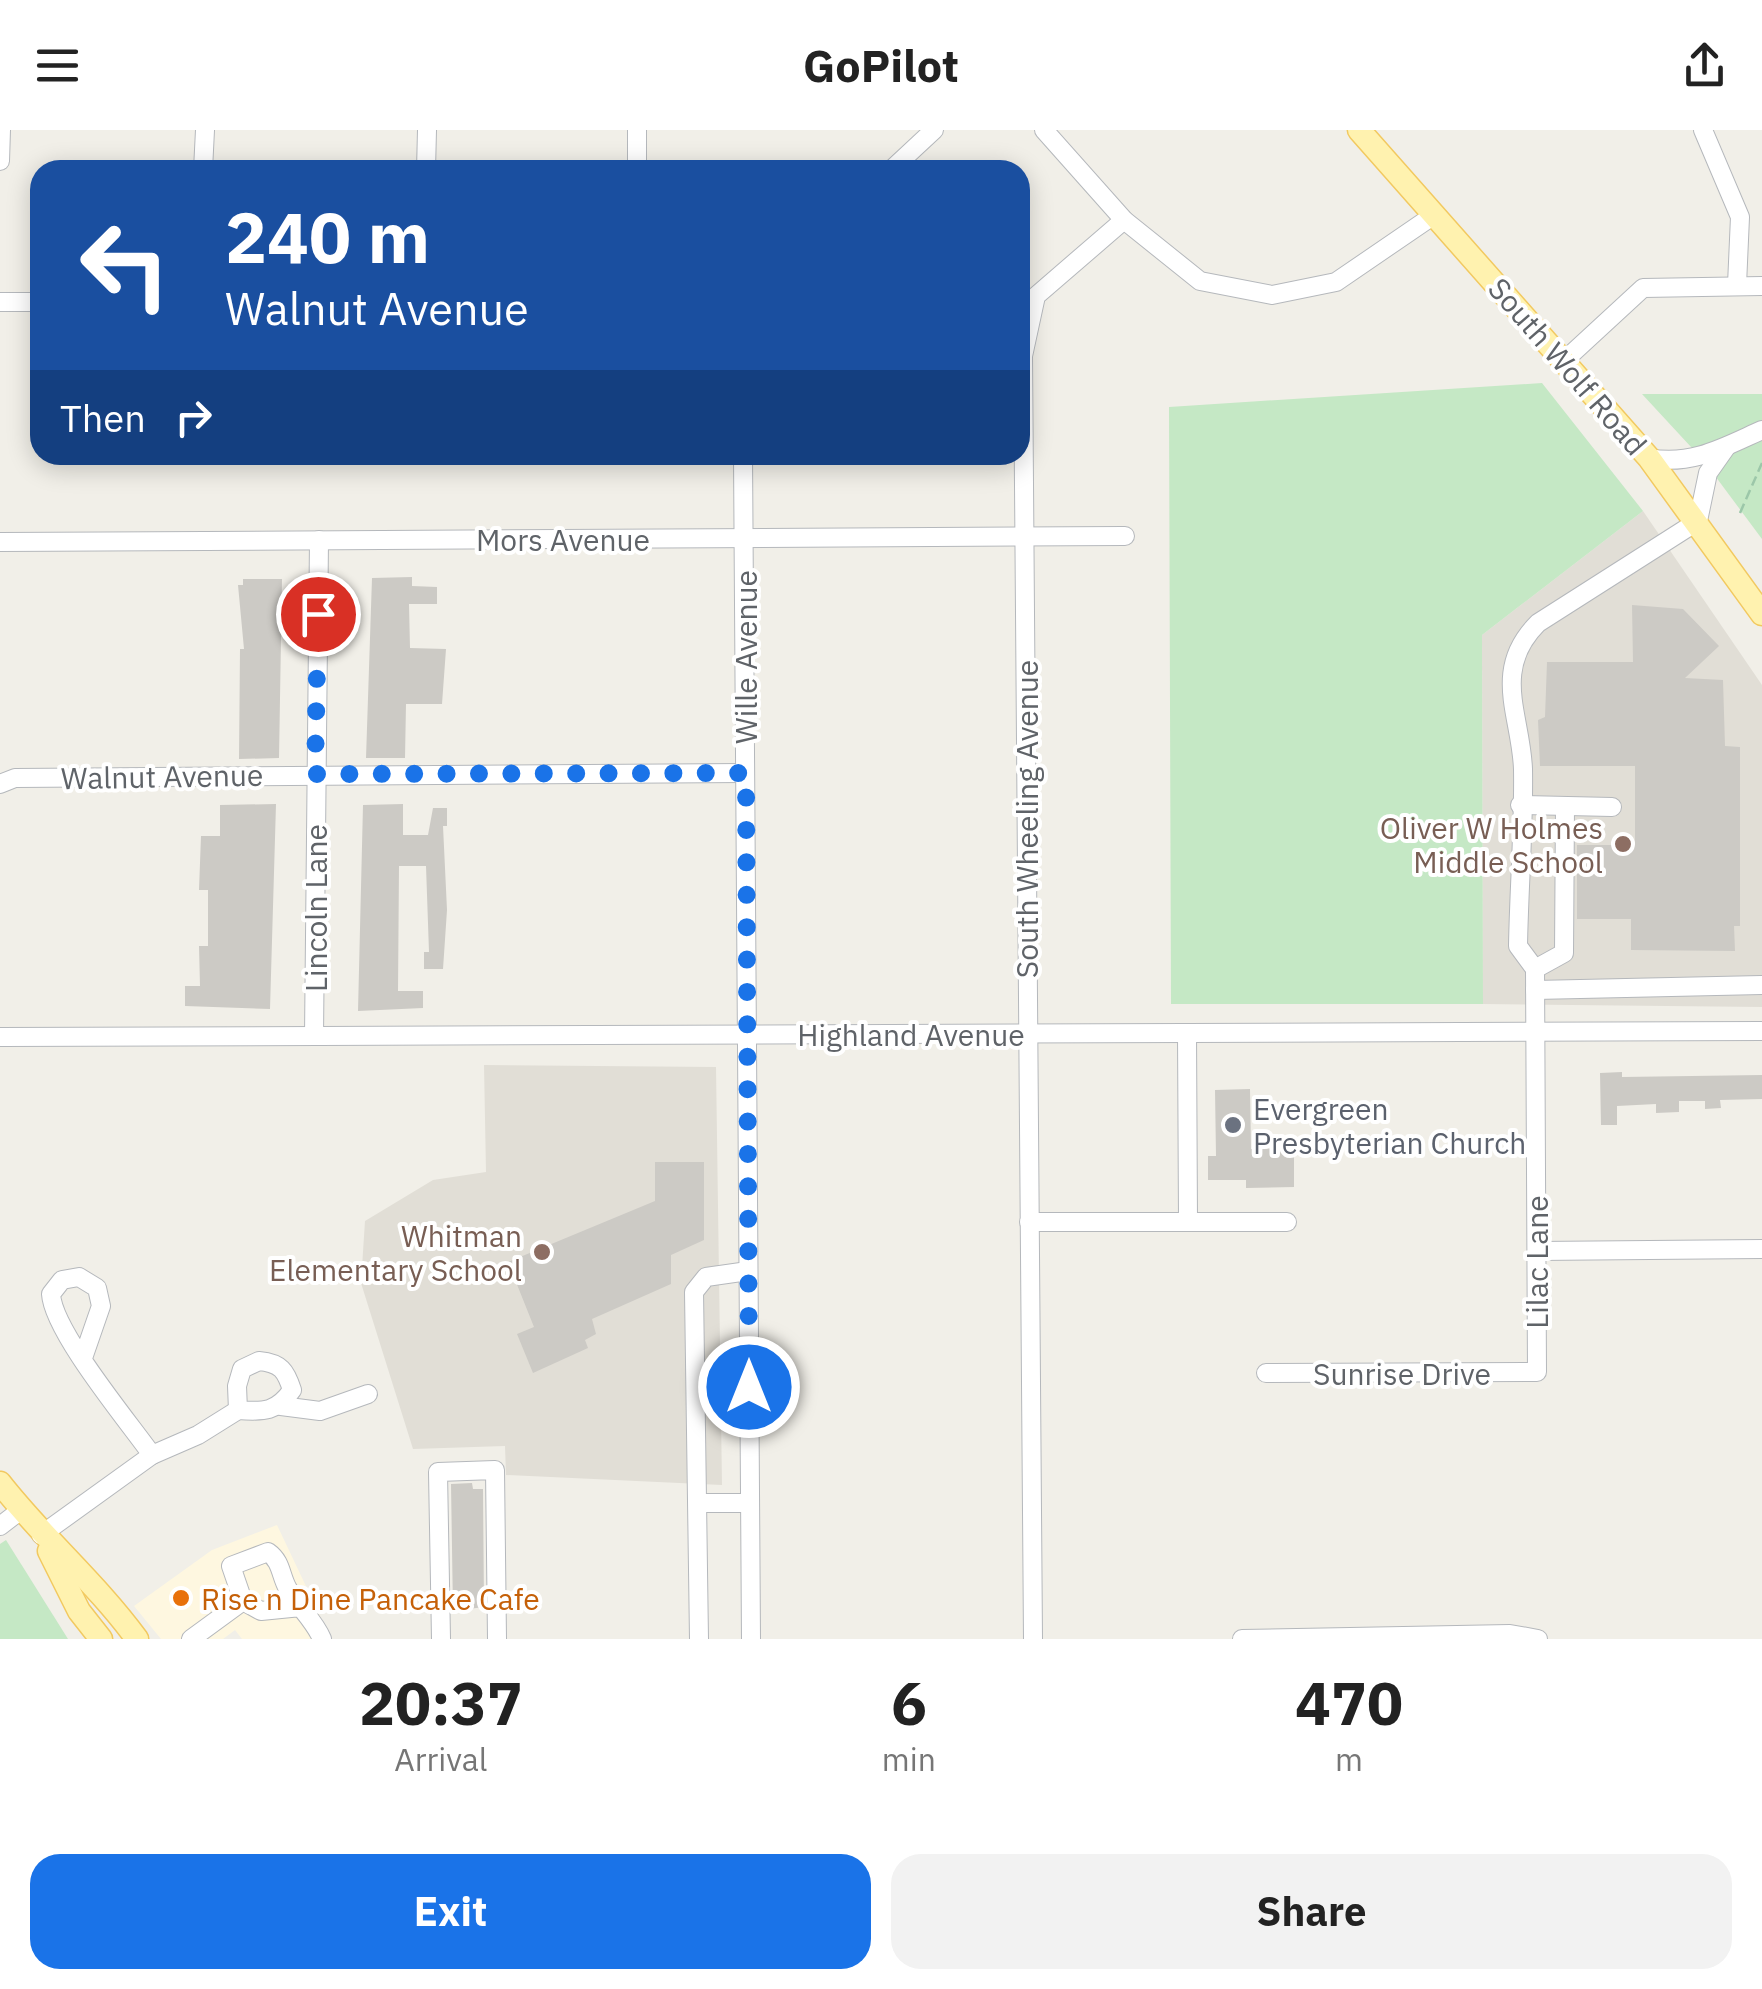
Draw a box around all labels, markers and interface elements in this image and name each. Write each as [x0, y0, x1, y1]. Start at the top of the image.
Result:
text: GoPilot [803, 36, 959, 94]
icon: menu [30, 38, 85, 93]
icon: share [1677, 38, 1732, 93]
text: 240 m [225, 191, 430, 282]
icon: left [60, 200, 190, 330]
street label: South Wolf Road [1480, 269, 1656, 463]
text: Walnut Avenue [225, 279, 529, 337]
icon: right [166, 390, 221, 445]
text: Then [60, 393, 146, 442]
street label: Mors Avenue [476, 520, 650, 559]
street label: Wille Avenue [726, 570, 765, 744]
pin [276, 572, 361, 657]
icon: arrive [291, 587, 346, 642]
street label: South Wheeling Avenue [1007, 660, 1046, 978]
street label: Walnut Avenue [60, 755, 264, 797]
place label: Oliver W Holmes Middle School [1380, 808, 1603, 881]
street label: Lincoln Lane [296, 824, 335, 992]
marker: Oliver W Holmes Middle School [1612, 833, 1634, 855]
street label: Highland Avenue [797, 1015, 1025, 1054]
place label: Evergreen Presbyterian Church [1253, 1089, 1526, 1162]
marker: Evergreen Presbyterian Church [1222, 1114, 1244, 1136]
street label: Lilac Lane [1517, 1195, 1556, 1329]
place label: Whitman Elementary School [269, 1216, 522, 1289]
marker: Whitman Elementary School [531, 1241, 553, 1263]
position arrow [697, 1335, 801, 1439]
street label: Sunrise Drive [1313, 1354, 1491, 1393]
place label: Rise n Dine Pancake Cafe [201, 1579, 540, 1618]
marker: Rise n Dine Pancake Cafe [170, 1587, 192, 1609]
text: 20:37 [359, 1663, 523, 1742]
text: 6 [891, 1663, 927, 1742]
text: 470 [1295, 1663, 1403, 1742]
text: Arrival [394, 1738, 488, 1780]
text: min [882, 1738, 936, 1780]
text: m [1335, 1738, 1363, 1780]
button: Exit [30, 1854, 871, 1969]
button: Share [891, 1854, 1732, 1969]

